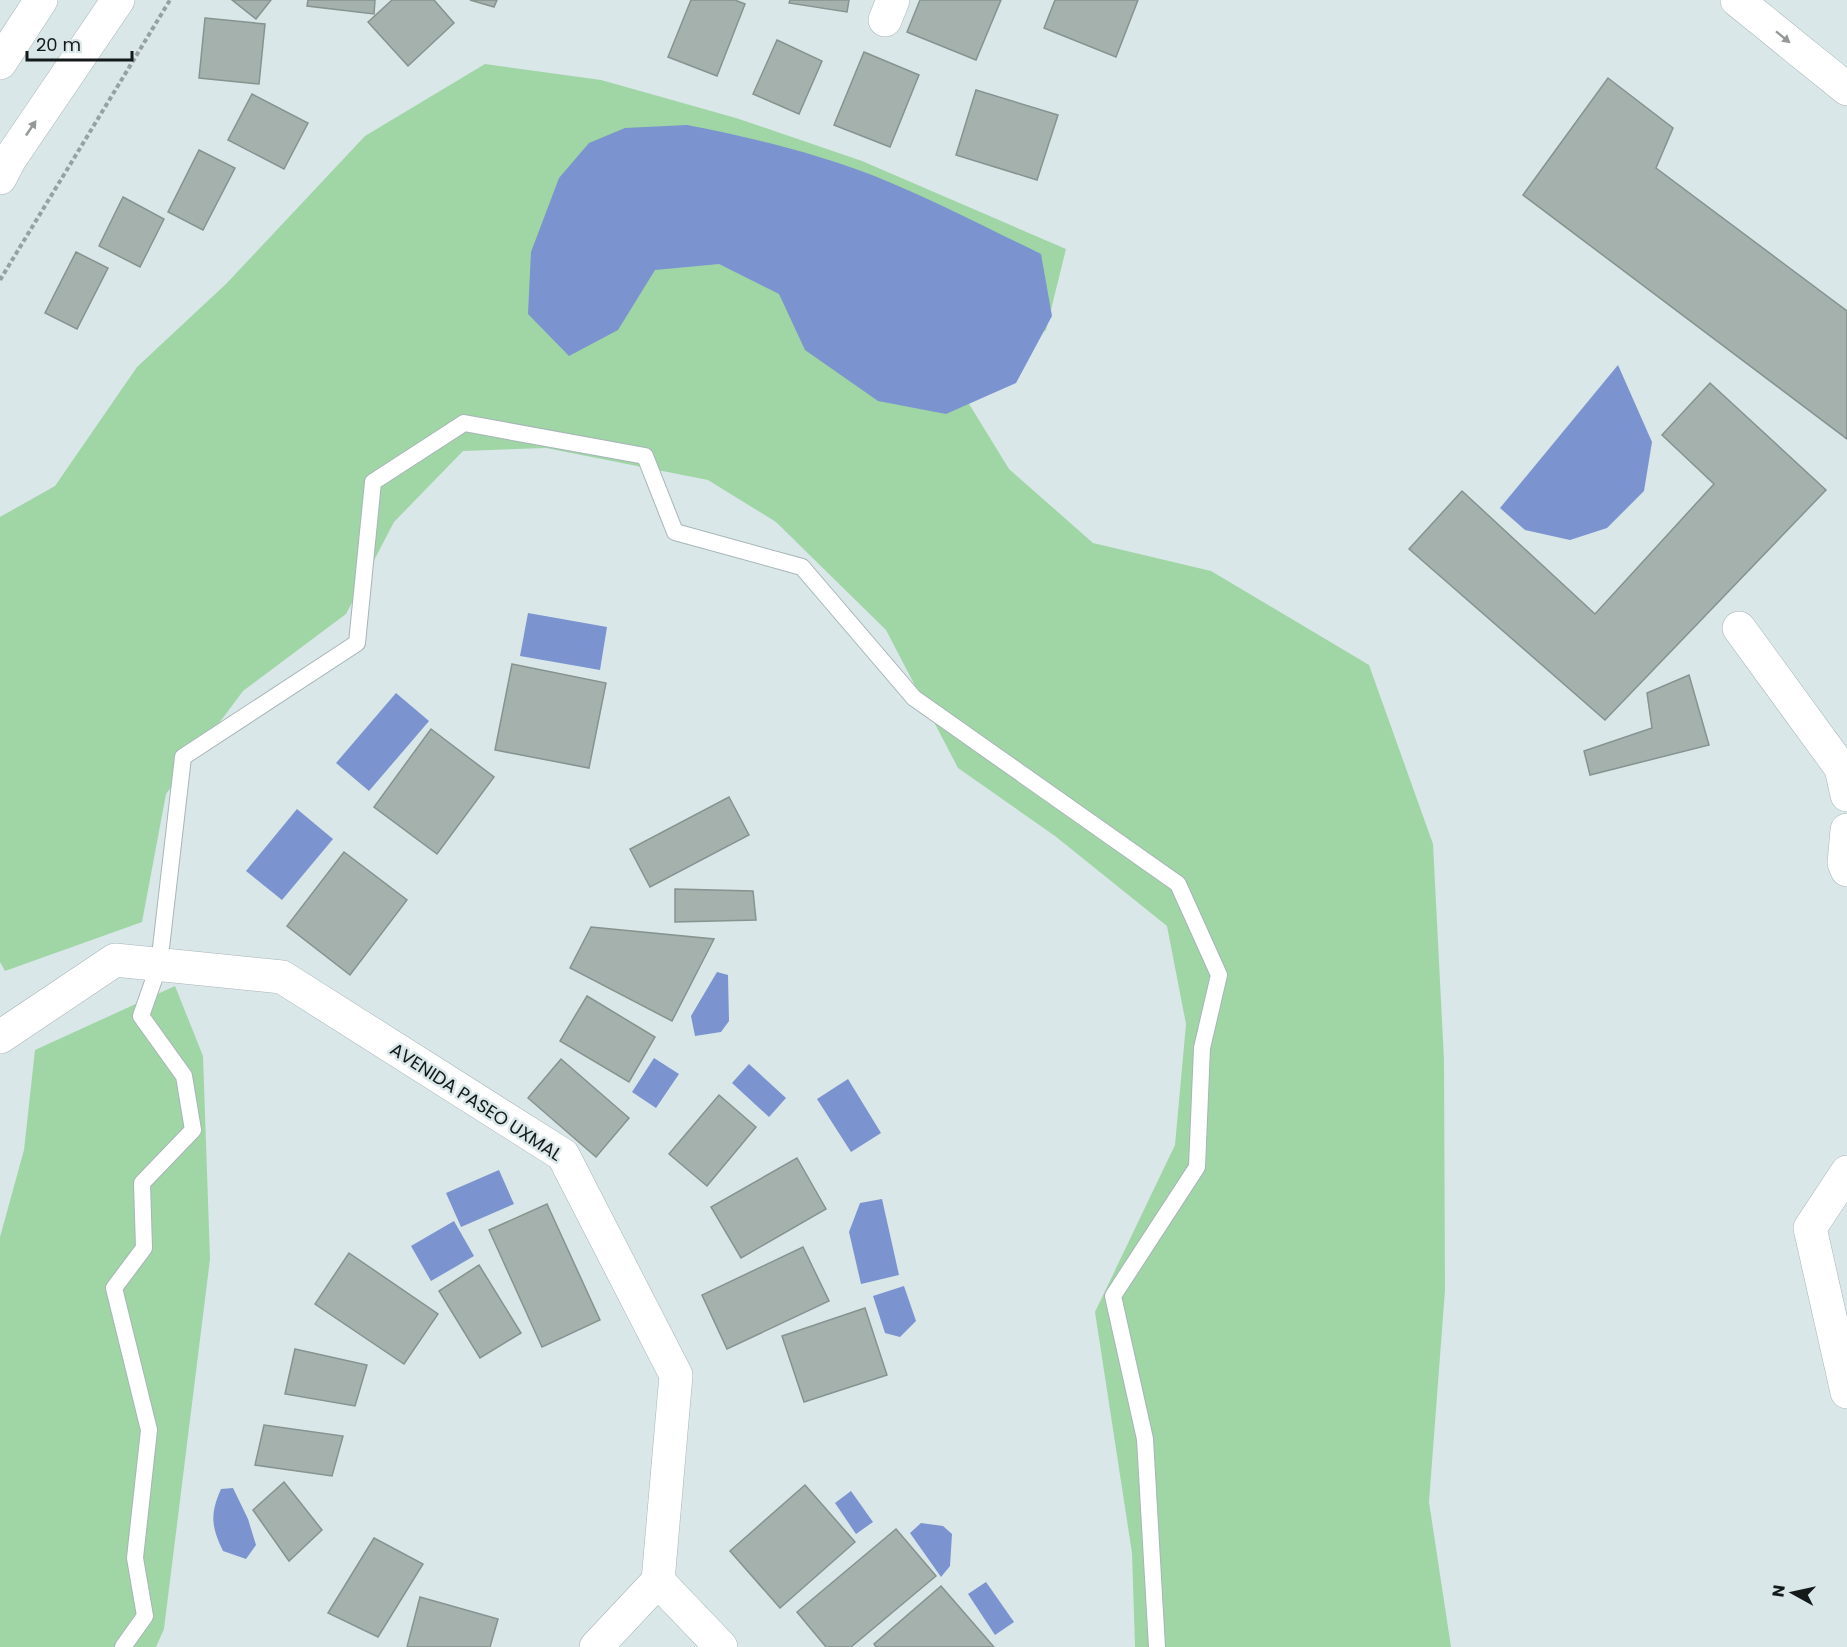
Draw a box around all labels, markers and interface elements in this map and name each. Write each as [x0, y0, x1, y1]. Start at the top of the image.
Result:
scale bar [27, 24, 132, 62]
one-way arrow [1775, 30, 1790, 43]
text: 20 m [36, 32, 81, 57]
one-way arrow [25, 120, 36, 136]
street label: AVENIDA PASEO UXMAL [385, 1037, 567, 1167]
north arrow [1763, 1563, 1823, 1623]
text: N [1766, 1583, 1791, 1599]

